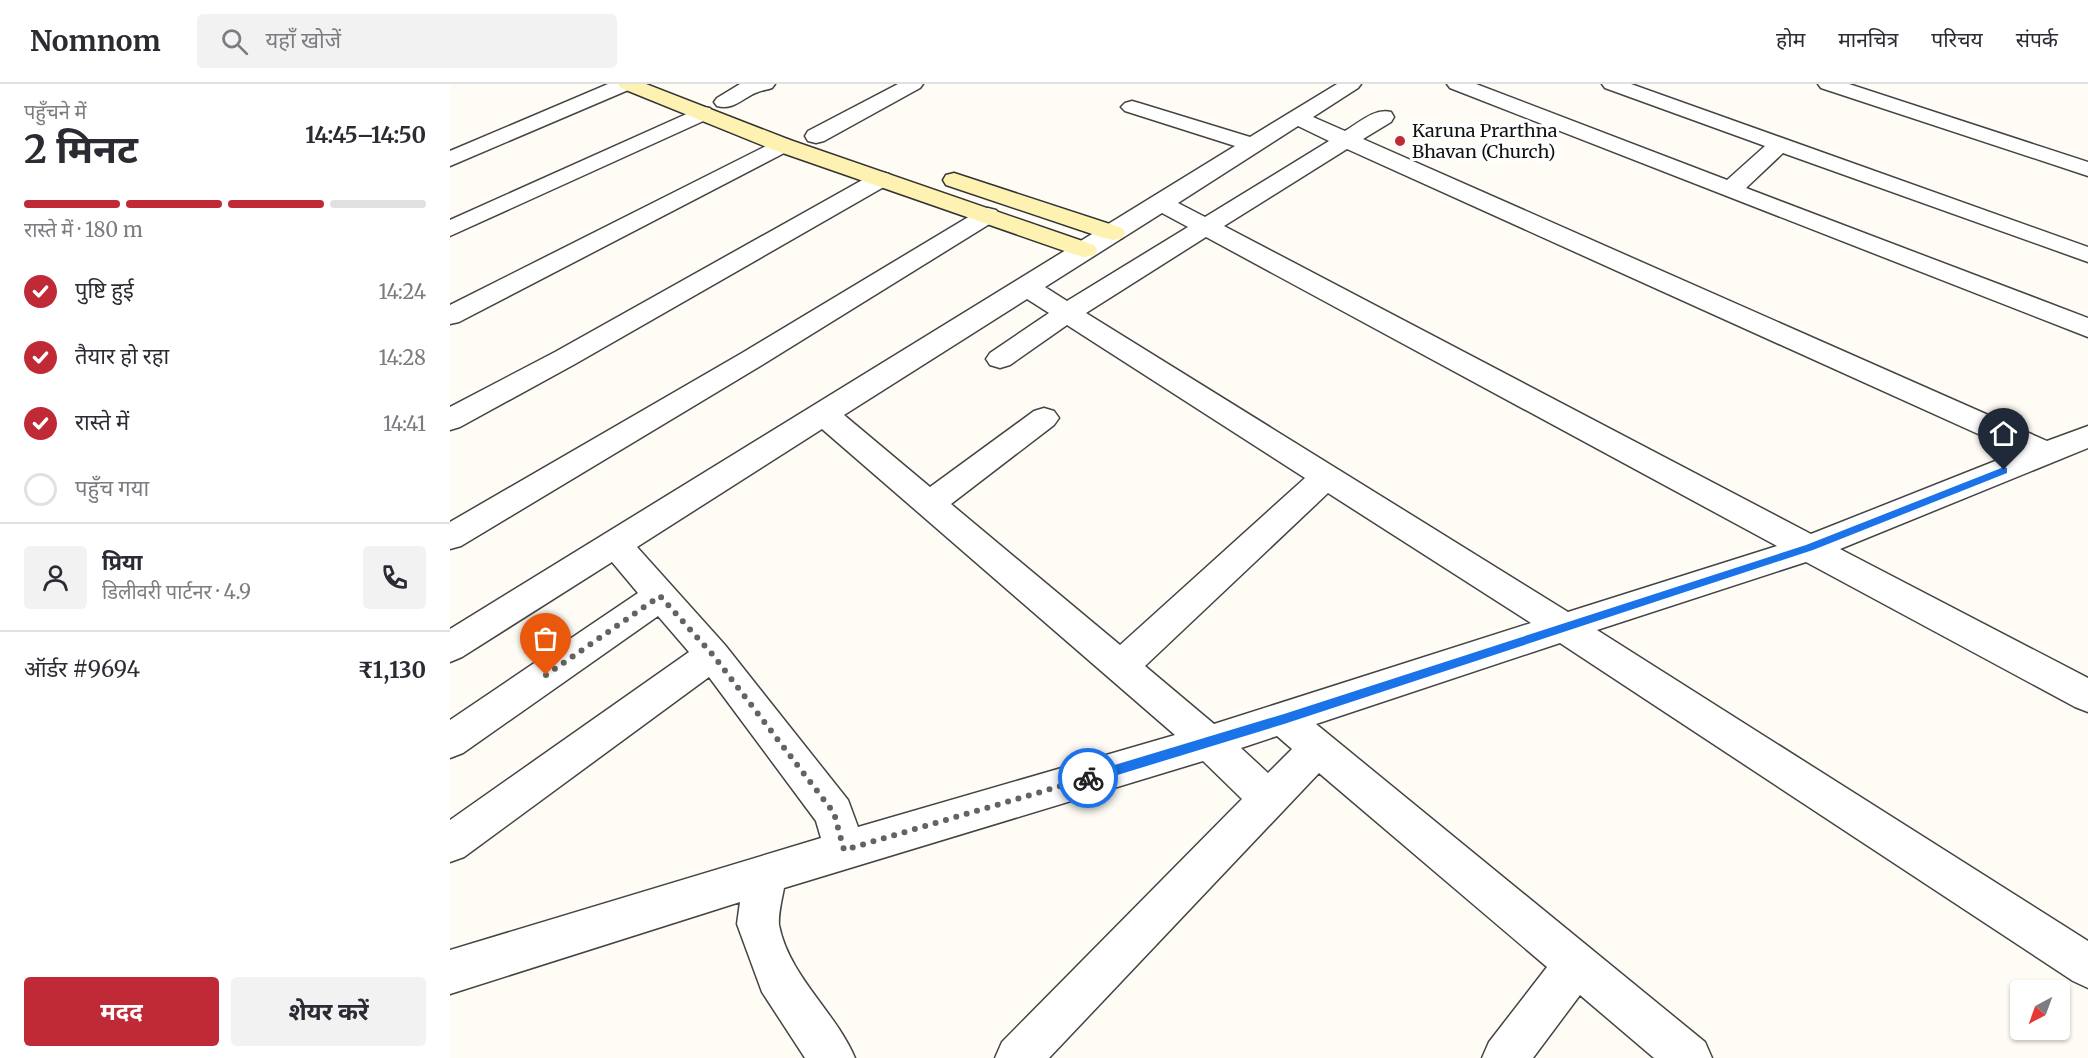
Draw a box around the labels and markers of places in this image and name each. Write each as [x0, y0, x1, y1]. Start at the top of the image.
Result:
place label: Karuna Prarthna Bhavan (Church) [1412, 119, 1558, 163]
marker: Karuna Prarthna Bhavan (Church) [1393, 134, 1407, 148]
pin [1978, 408, 2029, 470]
pin [520, 613, 571, 675]

